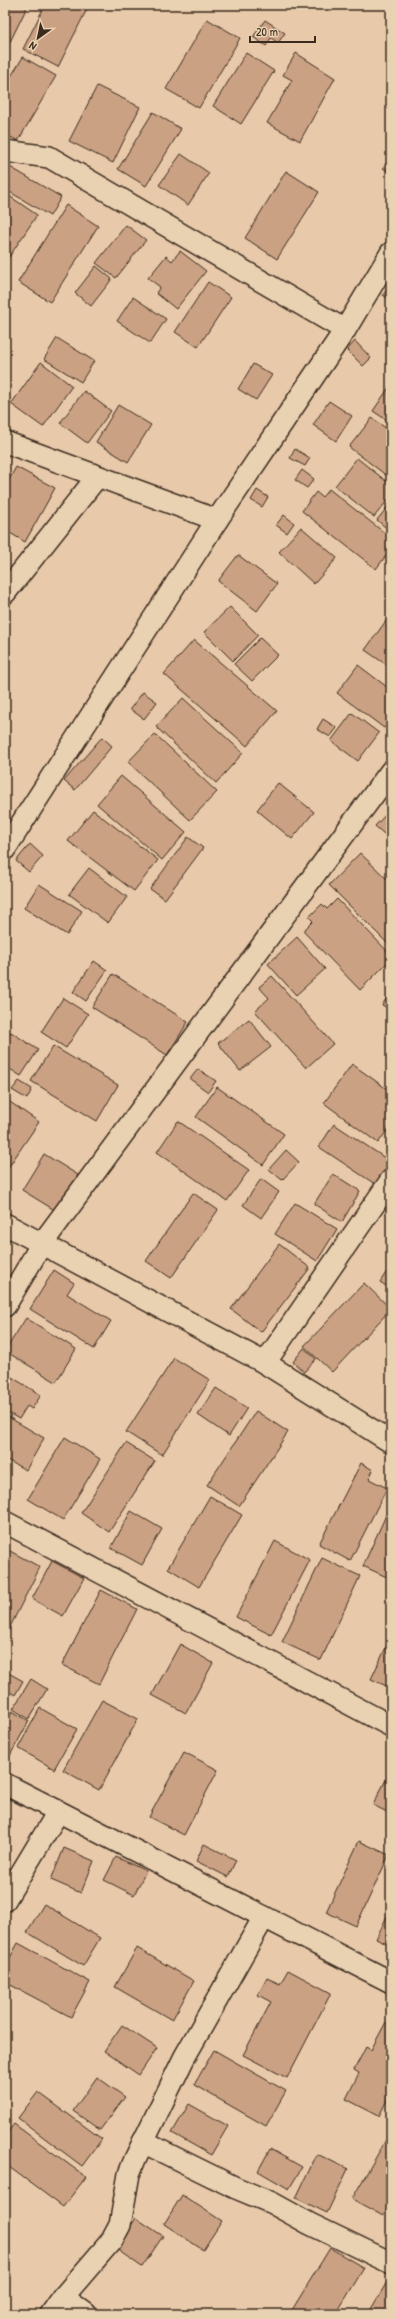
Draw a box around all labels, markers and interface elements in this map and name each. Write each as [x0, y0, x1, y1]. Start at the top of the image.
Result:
north arrow [18, 18, 58, 58]
scale bar [250, 18, 315, 44]
text: 20 m [256, 23, 278, 40]
text: N [26, 39, 39, 54]

